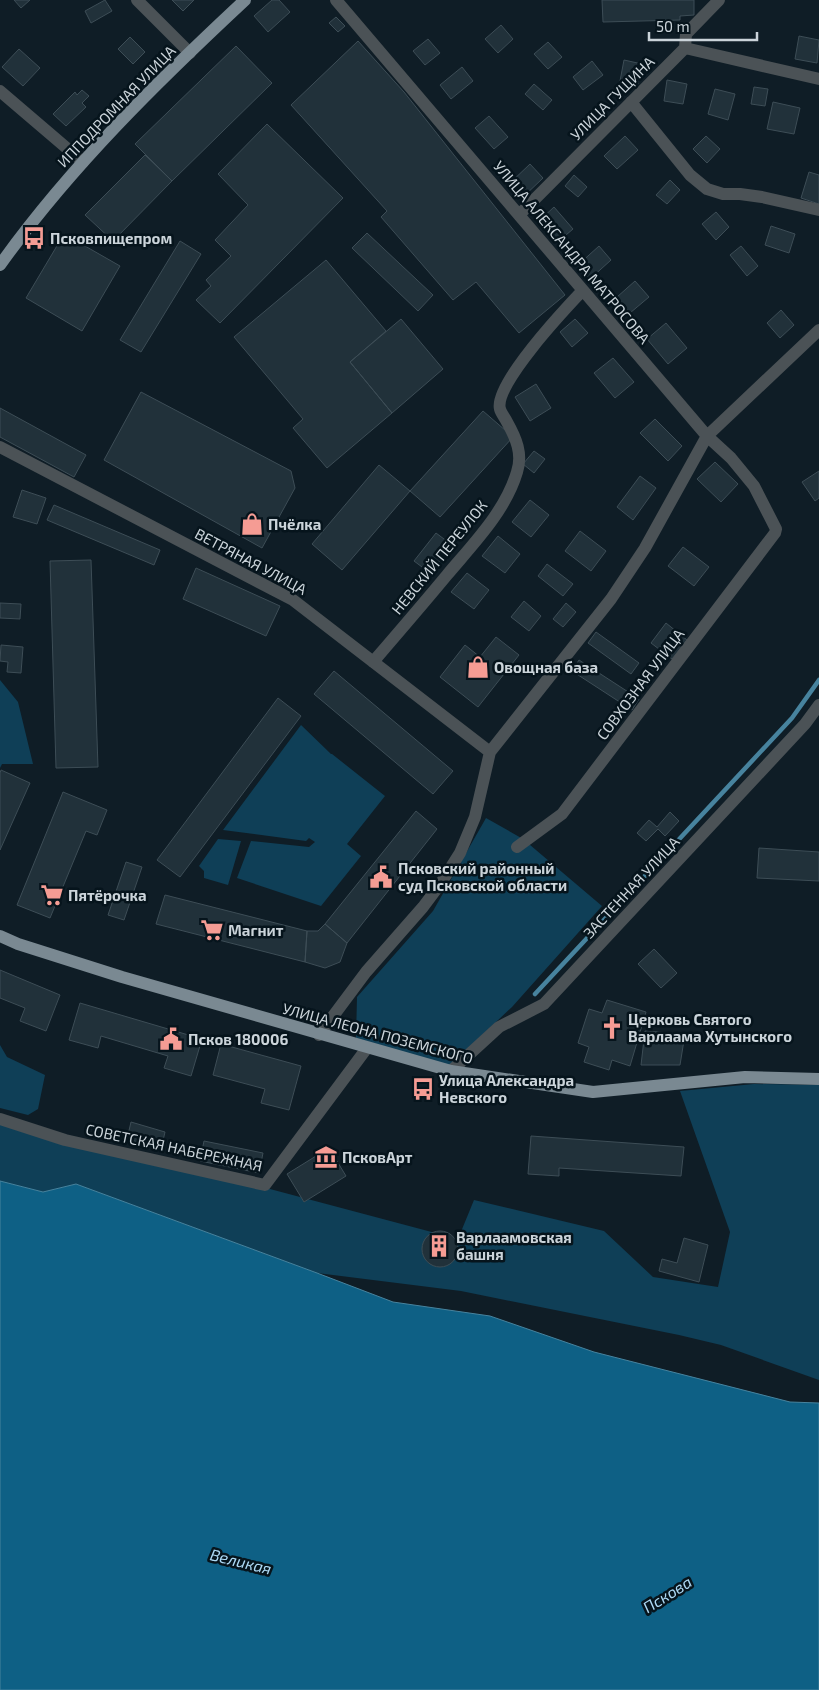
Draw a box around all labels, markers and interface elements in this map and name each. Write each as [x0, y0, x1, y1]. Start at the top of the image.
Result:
scale bar [649, 10, 756, 42]
text: 50 m [656, 17, 690, 35]
street label: ИППОДРОМНАЯ УЛИЦА [53, 41, 179, 171]
street label: УЛИЦА ГУЩИНА [566, 52, 658, 144]
street label: УЛИЦА АЛЕКСАНДРА МАТРОСОВА [490, 157, 654, 348]
bus stop icon: Псковпищепром [21, 225, 47, 251]
place label: Псковпищепром [50, 229, 172, 247]
street label: НЕВСКИЙ ПЕРЕУЛОК [387, 496, 491, 618]
shop icon: Пчёлка [239, 511, 265, 537]
place label: Пчёлка [268, 515, 321, 533]
street label: ВЕТРЯНАЯ УЛИЦА [192, 524, 311, 598]
street label: СОВХОЗНАЯ УЛИЦА [592, 624, 688, 743]
shop icon: Овощная база [465, 654, 491, 680]
place label: Овощная база [494, 658, 598, 676]
street label: ЗАСТЕННАЯ УЛИЦА [579, 832, 683, 942]
place label: Псковский районный суд Псковской области [398, 859, 567, 894]
public building icon: Псковский районный суд Псковской области [368, 864, 394, 890]
supermarket icon: Пятёрочка [39, 882, 65, 908]
place label: Пятёрочка [68, 886, 147, 904]
supermarket icon: Магнит [199, 917, 225, 943]
place label: Магнит [228, 921, 284, 939]
street label: УЛИЦА ЛЕОНА ПОЗЕМСКОГО [281, 999, 475, 1067]
place label: Церковь Святого Варлаама Хутынского [628, 1010, 792, 1045]
church icon: Церковь Святого Варлаама Хутынского [599, 1015, 625, 1041]
public building icon: Псков 180006 [158, 1026, 184, 1052]
place label: Псков 180006 [188, 1030, 288, 1048]
place label: Улица Александра Невского [439, 1071, 574, 1106]
bus stop icon: Улица Александра Невского [410, 1076, 436, 1102]
street label: СОВЕТСКАЯ НАБЕРЕЖНАЯ [84, 1119, 264, 1175]
museum icon: ПсковАрт [313, 1144, 339, 1170]
place label: ПсковАрт [342, 1148, 413, 1166]
place label: Варлаамовская башня [456, 1228, 572, 1263]
building icon: Варлаамовская башня [426, 1233, 452, 1259]
water label: Великая [208, 1544, 274, 1578]
water label: Пскова [639, 1572, 695, 1616]

